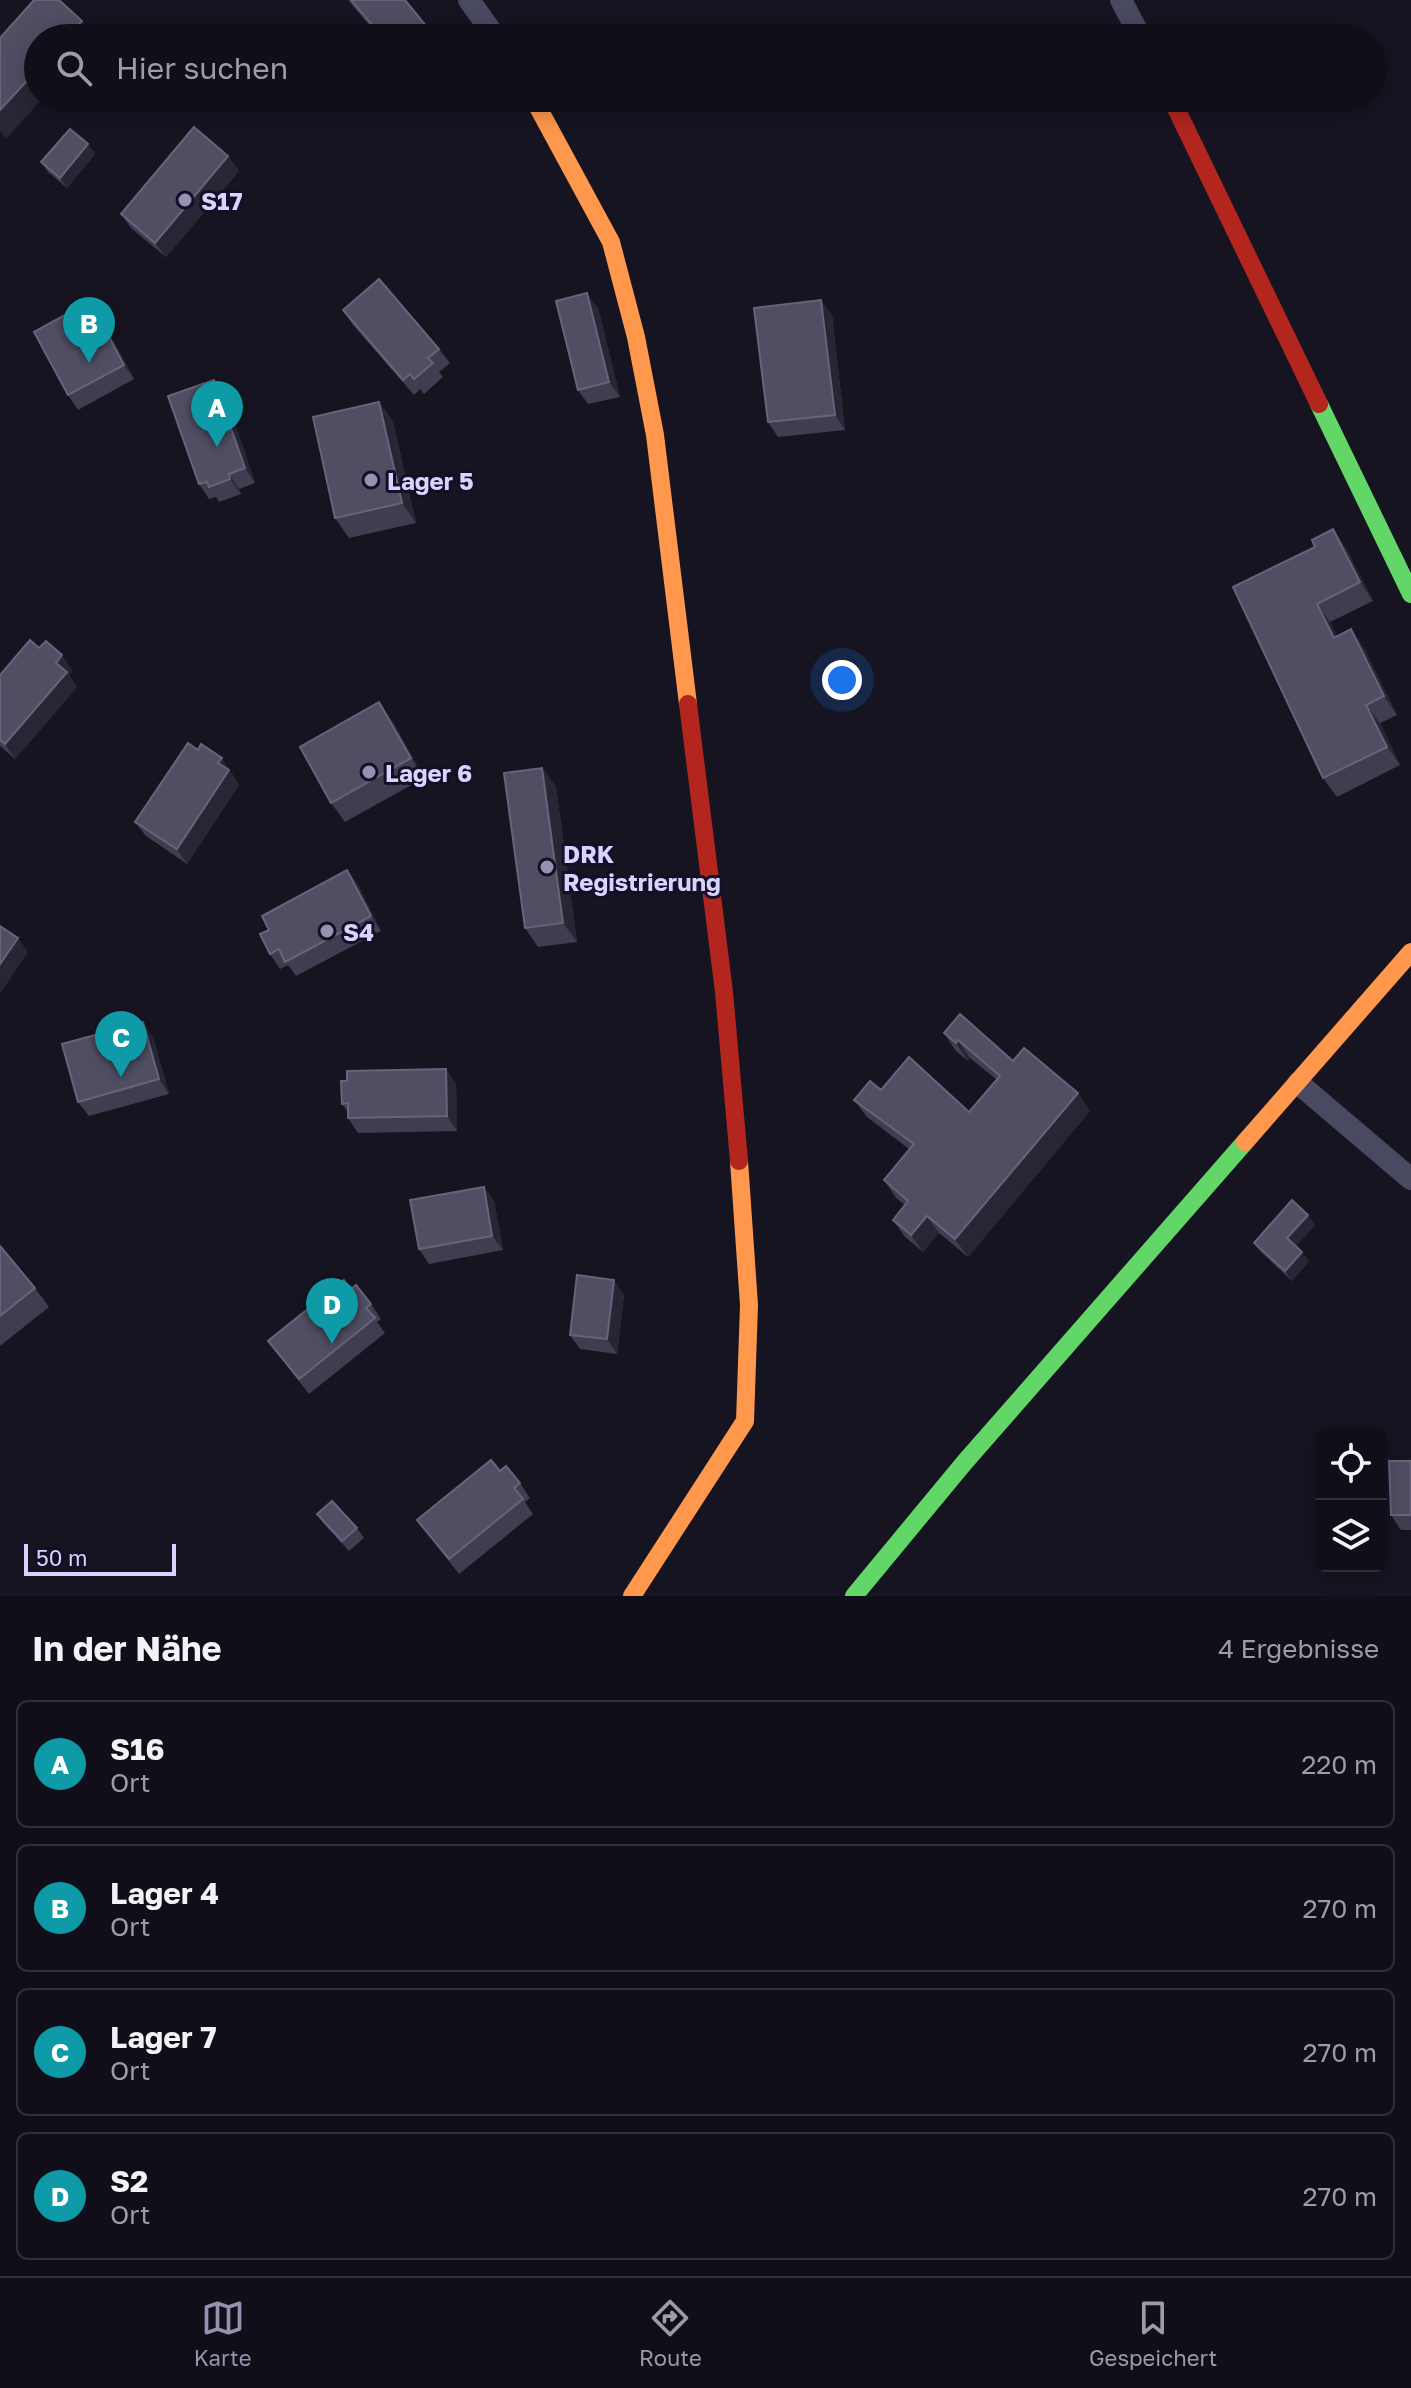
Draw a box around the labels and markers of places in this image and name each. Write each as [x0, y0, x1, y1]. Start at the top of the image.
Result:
place label: S17 [201, 186, 243, 215]
marker: S17 [176, 191, 194, 209]
pin: B [63, 297, 115, 363]
pin: A [191, 381, 243, 447]
place label: Lager 5 [387, 466, 474, 495]
marker: Lager 5 [362, 471, 380, 489]
place label: Lager 6 [385, 758, 472, 787]
marker: Lager 6 [360, 763, 378, 781]
place label: DRK Registrierung [563, 839, 721, 896]
marker: DRK Registrierung [538, 858, 556, 876]
place label: S4 [343, 917, 374, 946]
marker: S4 [318, 922, 336, 940]
pin: C [95, 1011, 147, 1077]
pin: D [306, 1278, 358, 1344]

